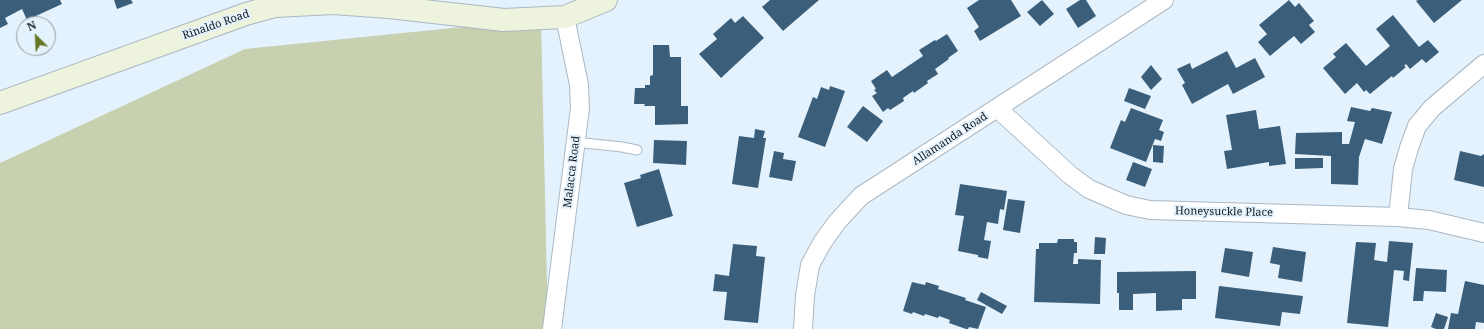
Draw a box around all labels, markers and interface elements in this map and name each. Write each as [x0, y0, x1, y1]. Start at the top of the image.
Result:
street label: Rinaldo Road [181, 7, 251, 43]
north arrow [16, 16, 56, 56]
text: N [24, 17, 38, 34]
street label: Allamanda Road [910, 110, 990, 168]
street label: Malacca Road [561, 135, 583, 209]
street label: Honeysuckle Place [1175, 205, 1273, 219]

